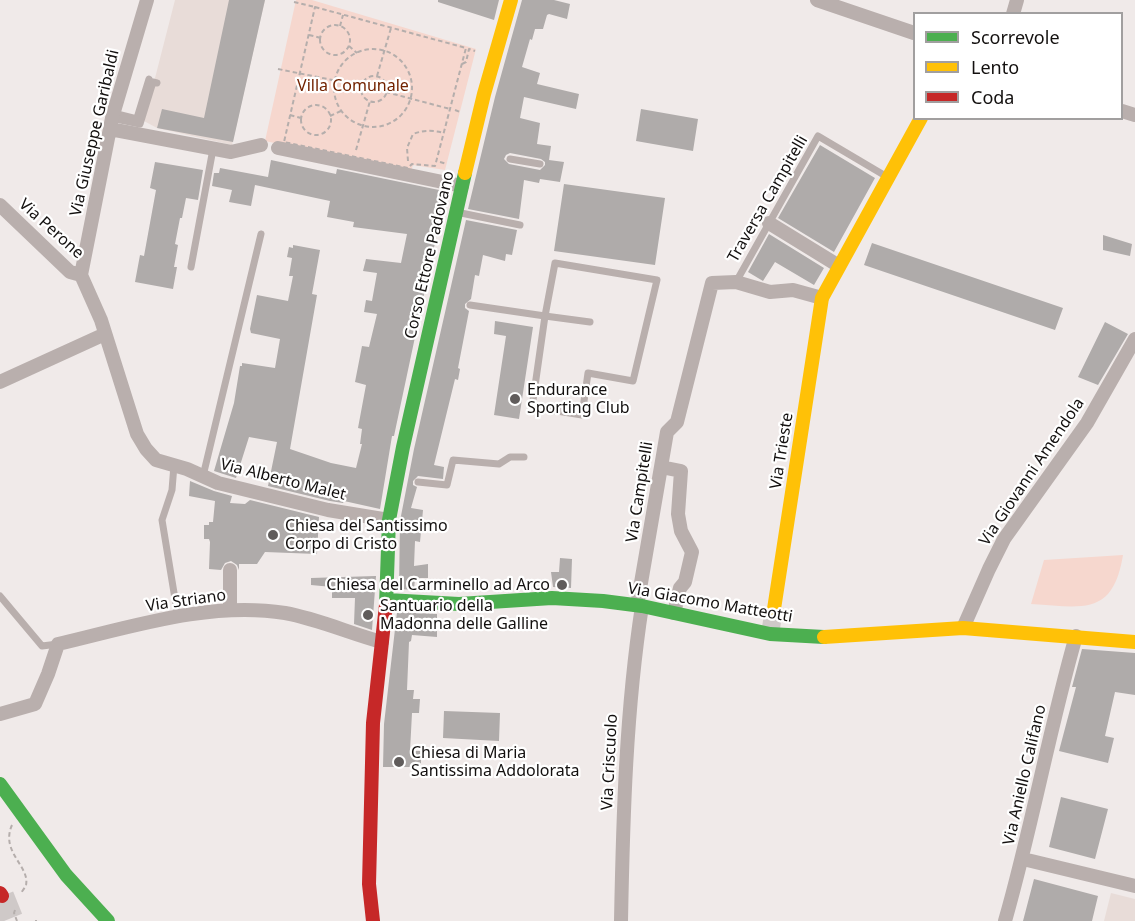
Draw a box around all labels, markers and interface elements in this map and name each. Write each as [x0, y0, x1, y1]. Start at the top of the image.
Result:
legend [913, 12, 1123, 120]
text: Scorrevole [971, 25, 1060, 49]
street label: Via Giuseppe Garibaldi [66, 48, 124, 218]
text: Lento [971, 55, 1019, 79]
park label: Villa Comunale [297, 76, 409, 96]
text: Coda [971, 85, 1014, 109]
street label: Traversa Campitelli [724, 132, 812, 266]
street label: Corso Ettore Padovano [401, 169, 459, 341]
street label: Via Perone [15, 195, 87, 263]
place label: Endurance Sporting Club [527, 380, 630, 418]
marker: Endurance Sporting Club [508, 392, 522, 406]
street label: Via Giovanni Amendola [975, 395, 1089, 549]
street label: Via Trieste [766, 411, 798, 491]
street label: Via Campitelli [623, 440, 657, 544]
street label: Via Alberto Malet [218, 455, 348, 505]
place label: Chiesa del Santissimo Corpo di Cristo [285, 516, 448, 554]
marker: Chiesa del Santissimo Corpo di Cristo [266, 528, 280, 542]
place label: Chiesa del Carminello ad Arco [326, 575, 550, 595]
marker: Chiesa del Carminello ad Arco [555, 578, 569, 592]
street label: Via Giacomo Matteotti [626, 579, 794, 627]
street label: Via Striano [145, 586, 227, 616]
place label: Santuario della Madonna delle Galline [380, 596, 548, 634]
marker: Santuario della Madonna delle Galline [361, 608, 375, 622]
street label: Via Aniello Califano [999, 703, 1051, 847]
street label: Via Criscuolo [598, 713, 622, 811]
place label: Chiesa di Maria Santissima Addolorata [411, 743, 580, 781]
marker: Chiesa di Maria Santissima Addolorata [392, 755, 406, 769]

